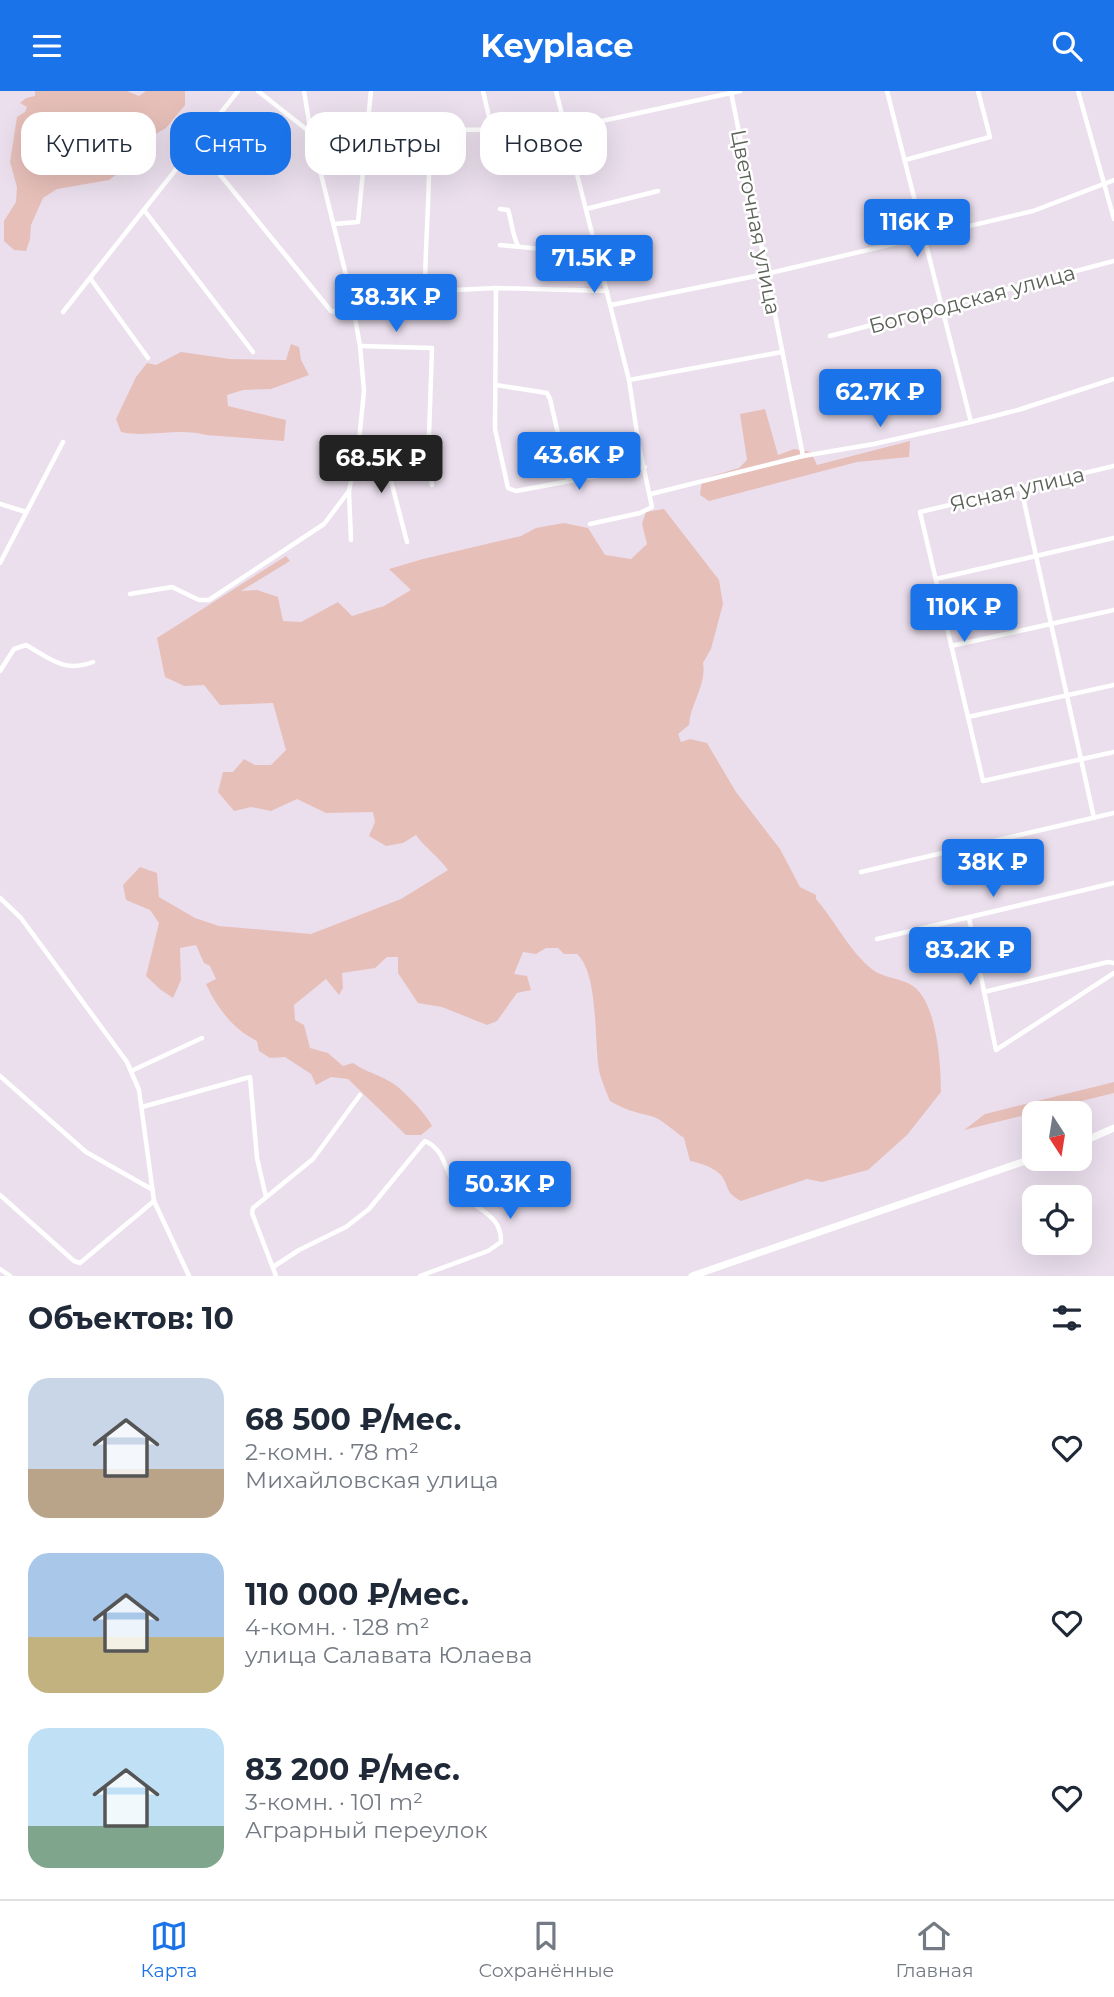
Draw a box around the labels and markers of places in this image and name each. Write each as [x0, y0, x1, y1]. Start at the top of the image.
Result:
pin: 116K ₽ [860, 199, 974, 259]
pin: 71.5K ₽ [529, 235, 659, 295]
pin: 38.3K ₽ [331, 275, 461, 334]
pin: 62.7K ₽ [815, 369, 945, 429]
pin: 43.6K ₽ [514, 433, 644, 492]
pin: 68.5K ₽ [316, 435, 446, 495]
pin: 110K ₽ [907, 585, 1021, 644]
pin: 38K ₽ [944, 839, 1042, 899]
pin: 83.2K ₽ [905, 927, 1035, 987]
pin: 50.3K ₽ [445, 1161, 575, 1221]

